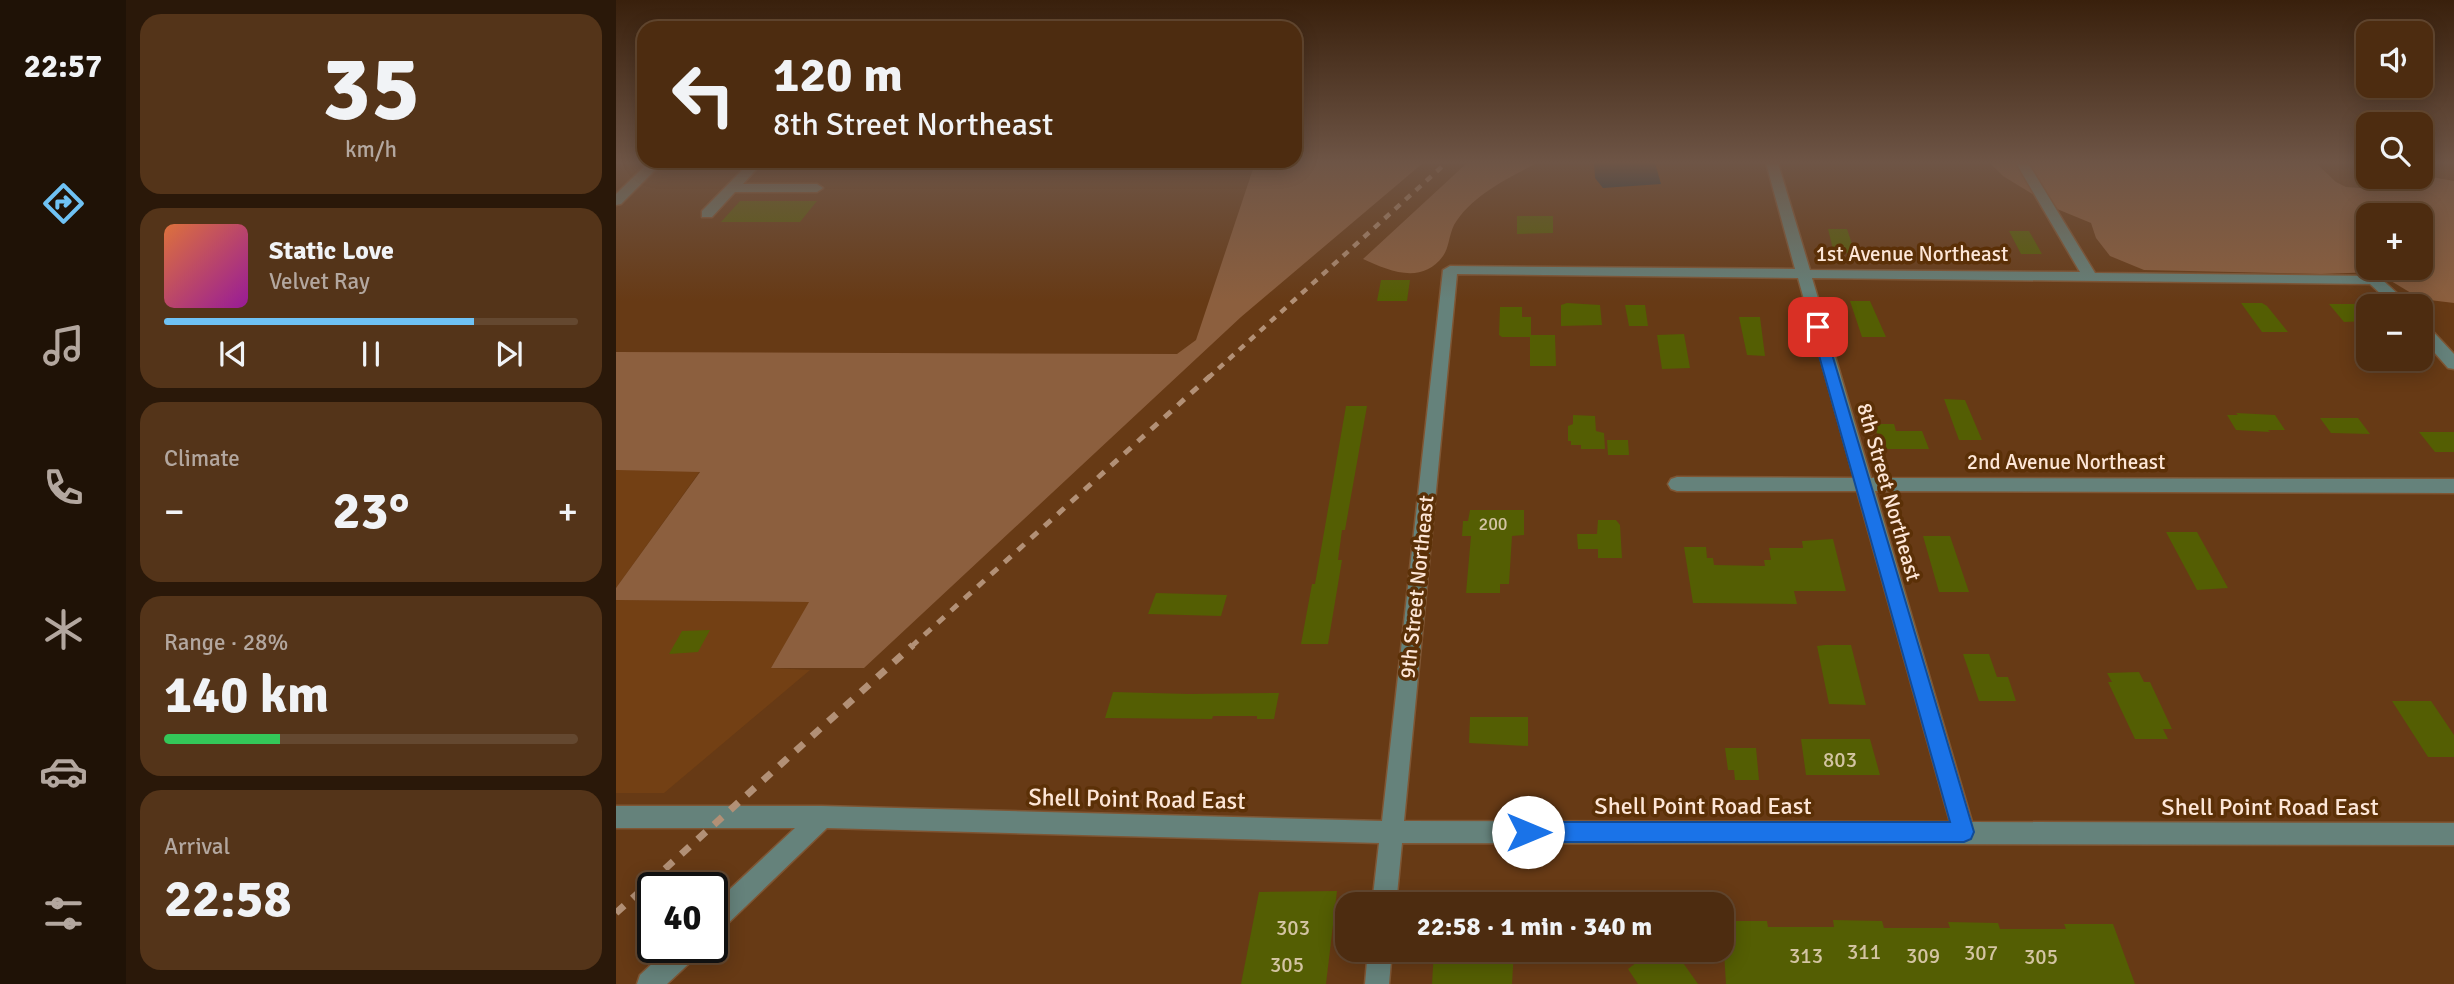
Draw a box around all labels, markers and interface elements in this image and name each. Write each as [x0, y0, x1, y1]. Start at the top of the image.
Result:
map controls [2356, 21, 2433, 371]
button: sound [2356, 21, 2433, 98]
text: 35 [322, 33, 420, 146]
text: 120 m [773, 45, 903, 105]
text: 22:57 [24, 47, 102, 86]
icon: left [658, 49, 749, 140]
text: 8th Street Northeast [773, 105, 1053, 144]
button: search [2356, 112, 2433, 189]
text: km/h [345, 135, 397, 164]
icon: directions [39, 179, 88, 228]
button: + [2356, 203, 2433, 280]
text: Static Love [269, 235, 394, 267]
street label: 1st Avenue Northeast [1816, 241, 2008, 267]
text: Velvet Ray [269, 267, 370, 296]
button: − [2356, 294, 2433, 371]
pin [1788, 297, 1848, 357]
icon: arrive [1799, 308, 1837, 346]
icon: music [39, 321, 88, 370]
icon: previous [214, 335, 252, 373]
icon: pause [352, 335, 390, 373]
icon: next [490, 335, 528, 373]
street label: 8th Street Northeast [1851, 400, 1927, 584]
text: Climate [164, 444, 240, 473]
street label: 2nd Avenue Northeast [1967, 449, 2165, 475]
icon: phone [39, 463, 88, 512]
text: 23° [333, 479, 409, 543]
text: − [164, 488, 185, 535]
text: + [557, 488, 578, 535]
street label: 9th Street Northeast [1394, 494, 1440, 680]
house number: 200 [1478, 513, 1508, 535]
icon: climate [39, 605, 88, 654]
text: Range · 28% [164, 628, 288, 657]
text: 140 km [164, 663, 329, 727]
icon: car [39, 747, 88, 796]
house number: 803 [1823, 747, 1857, 773]
street label: Shell Point Road East [1028, 782, 1246, 816]
street label: Shell Point Road East [1594, 791, 1812, 821]
street label: Shell Point Road East [2161, 792, 2379, 822]
position arrow [1491, 795, 1565, 869]
text: Arrival [164, 832, 230, 861]
text: 22:58 [164, 867, 292, 931]
speed limit sign: 40 [637, 872, 728, 963]
icon: filters [39, 889, 88, 938]
text: 22:58 · 1 min · 340 m [1417, 911, 1652, 943]
house number: 303 [1276, 915, 1310, 941]
house number: 311 [1847, 939, 1881, 965]
house number: 307 [1964, 940, 1998, 966]
house number: 313 [1789, 943, 1823, 969]
house number: 309 [1906, 943, 1940, 969]
house number: 305 [2024, 944, 2058, 970]
house number: 305 [1270, 952, 1304, 978]

